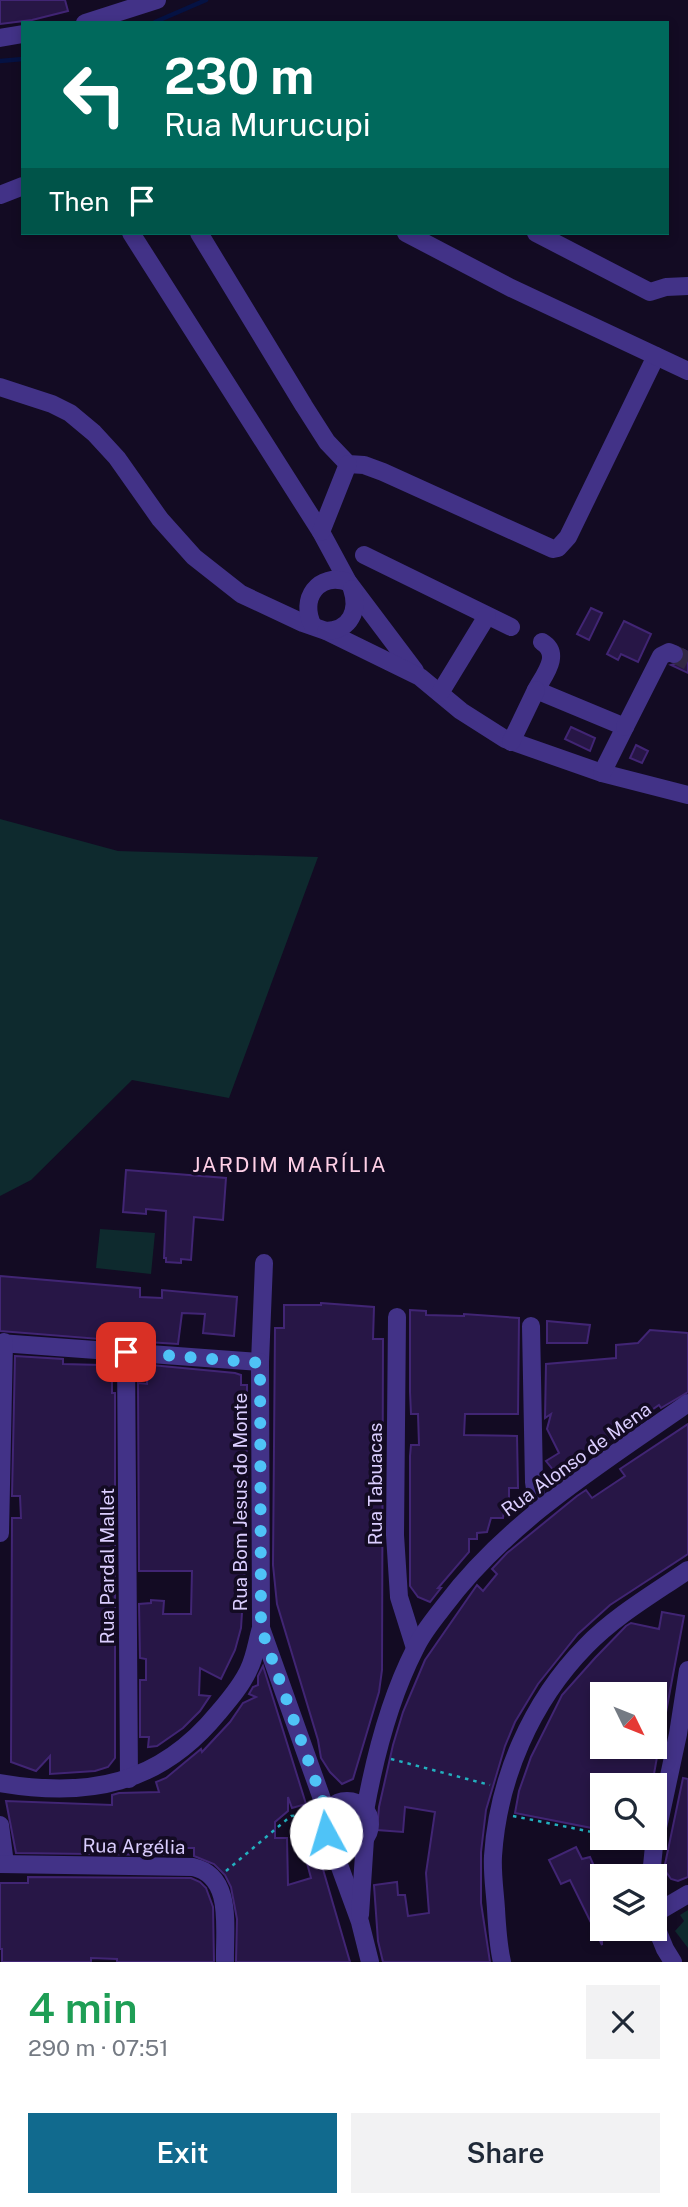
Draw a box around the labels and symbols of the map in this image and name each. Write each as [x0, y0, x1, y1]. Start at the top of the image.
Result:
district label: JARDIM MARÍLIA [192, 1152, 388, 1177]
pin [96, 1322, 156, 1382]
street label: Rua Bom Jesus do Monte [229, 1393, 251, 1611]
street label: Rua Alonso de Mena [497, 1397, 655, 1521]
street label: Rua Tabuacas [364, 1423, 386, 1545]
street label: Rua Pardal Mallet [96, 1488, 118, 1644]
north arrow [590, 1682, 667, 1759]
position arrow [289, 1796, 363, 1870]
street label: Rua Argélia [83, 1834, 185, 1858]

